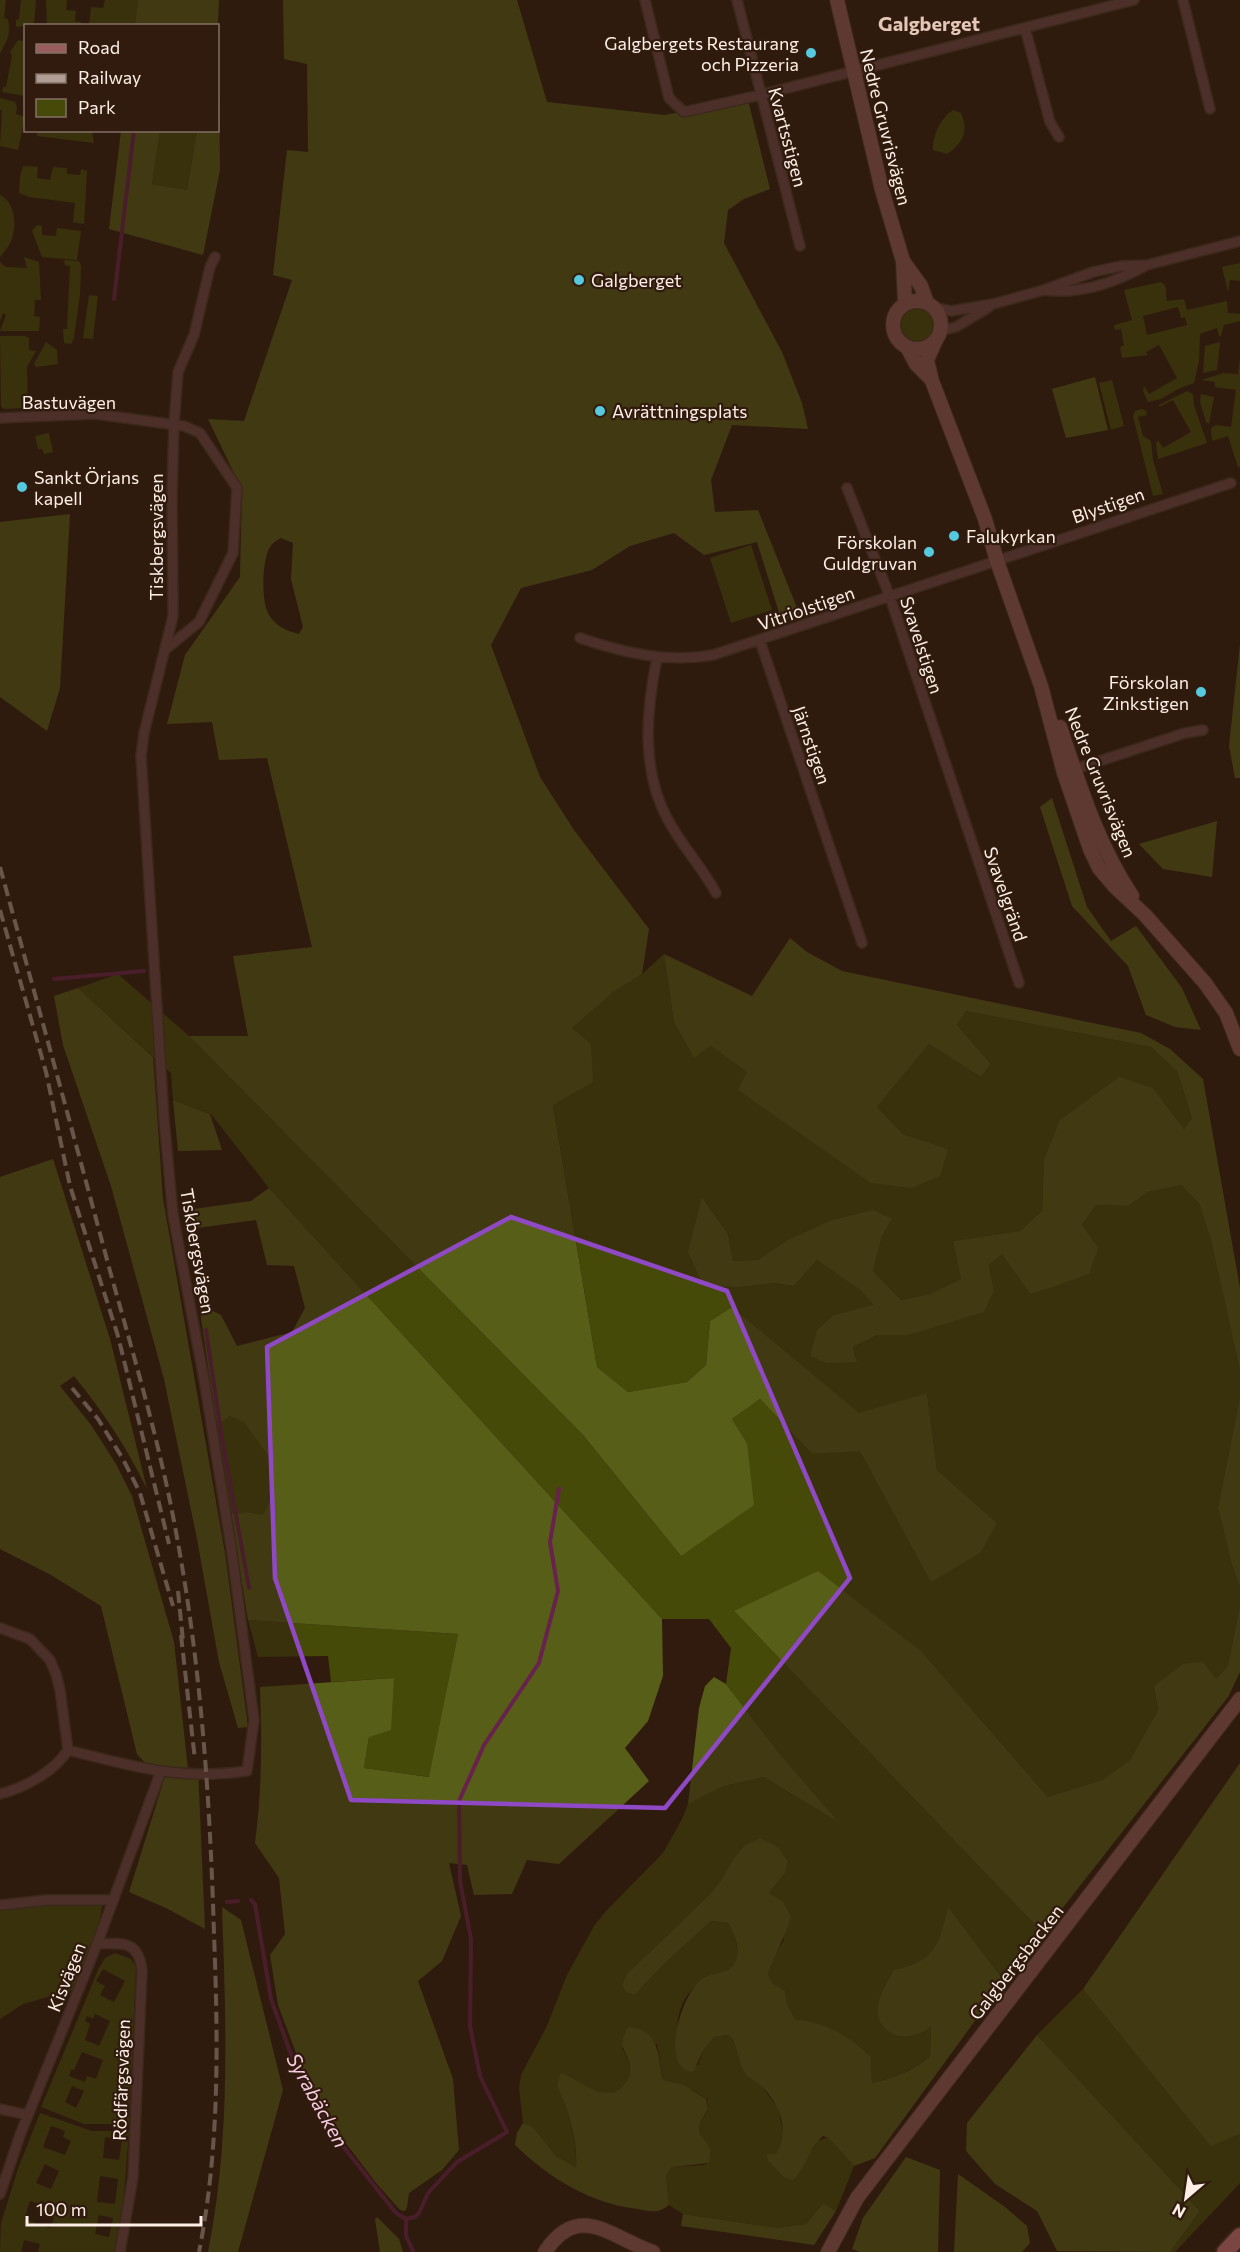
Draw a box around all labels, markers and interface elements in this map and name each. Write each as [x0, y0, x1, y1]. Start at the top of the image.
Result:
district label: Galgberget [878, 11, 980, 35]
legend [24, 24, 219, 132]
place label: Galgbergets Restaurang och Pizzeria [604, 32, 799, 75]
text: Road [78, 36, 120, 58]
marker: Galgbergets Restaurang och Pizzeria [804, 46, 818, 60]
street label: Nedre Gruvrisvägen [856, 46, 916, 208]
text: Railway [78, 66, 141, 88]
street label: Kvartsstigen [764, 85, 812, 189]
text: Park [78, 96, 116, 118]
place label: Galgberget [591, 269, 682, 291]
marker: Galgberget [572, 273, 586, 287]
street label: Bastuvägen [22, 391, 116, 413]
place label: Avrättningsplats [612, 400, 747, 422]
marker: Avrättningsplats [593, 404, 607, 418]
place label: Sankt Örjans kapell [34, 466, 139, 509]
street label: Tiskbergsvägen [145, 474, 167, 600]
marker: Sankt Örjans kapell [15, 480, 29, 494]
street label: Blystigen [1069, 482, 1147, 528]
place label: Falukyrkan [966, 525, 1056, 547]
marker: Falukyrkan [947, 529, 961, 543]
place label: Förskolan Guldgruvan [823, 531, 917, 574]
marker: Förskolan Guldgruvan [922, 545, 936, 559]
street label: Vitriolstigen [755, 581, 857, 635]
street label: Svavelstigen [896, 594, 948, 696]
place label: Förskolan Zinkstigen [1103, 671, 1189, 714]
marker: Förskolan Zinkstigen [1194, 685, 1208, 699]
street label: Järnstigen [788, 703, 836, 787]
street label: Nedre Gruvrisvägen [1061, 703, 1141, 861]
street label: Svavelgränd [980, 844, 1032, 944]
street label: Tiskbergsvägen [176, 1187, 220, 1315]
street label: Galgbergsbacken [964, 1900, 1068, 2024]
street label: Kisvägen [42, 1939, 90, 2015]
street label: Rödfärgsvägen [108, 2019, 134, 2141]
water label: Syrabäcken [282, 2049, 354, 2151]
north arrow [1156, 2168, 1216, 2228]
scale bar [27, 2189, 201, 2227]
text: 100 m [36, 2198, 86, 2220]
text: N [1169, 2200, 1188, 2223]

